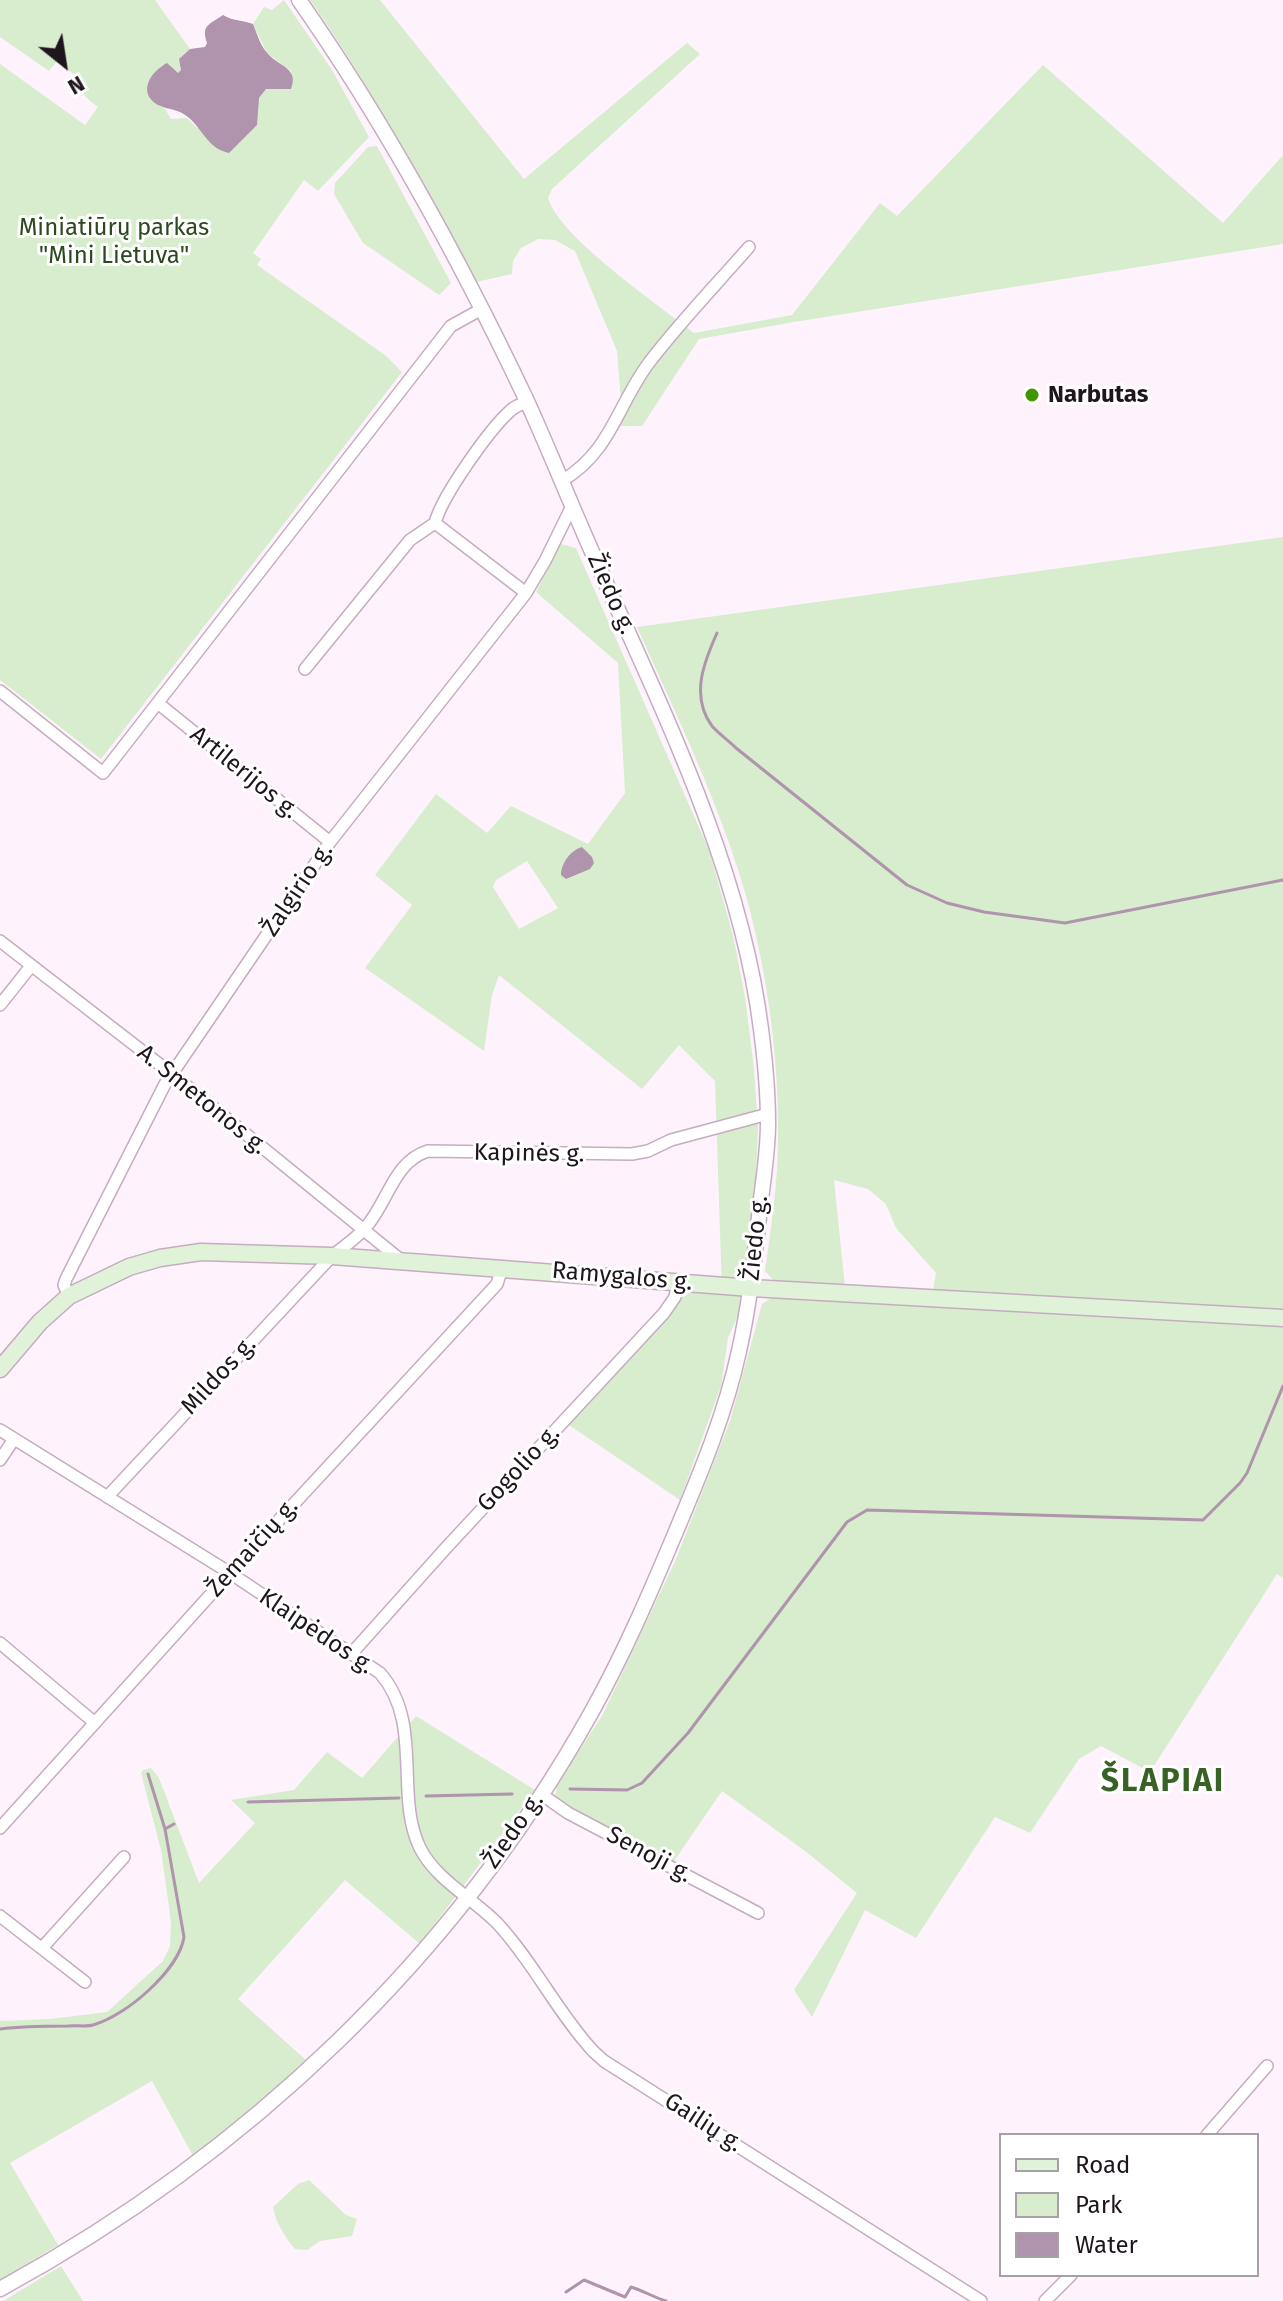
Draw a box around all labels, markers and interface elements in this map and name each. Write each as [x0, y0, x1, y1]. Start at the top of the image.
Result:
north arrow [24, 24, 104, 104]
text: N [63, 70, 89, 101]
park label: Miniatiūrų parkas "Mini Lietuva" [19, 214, 209, 270]
place label: Narbutas [1048, 381, 1148, 409]
marker: Narbutas [1023, 386, 1041, 404]
street label: Žiedo g. [580, 549, 642, 639]
street label: Artilerijos g. [184, 721, 304, 825]
street label: Žalgirio g. [256, 838, 340, 942]
street label: A. Smetonos g. [131, 1039, 273, 1161]
street label: Kapinės g. [473, 1139, 585, 1169]
street label: Žiedo g. [737, 1194, 775, 1282]
street label: Ramygalos g. [550, 1257, 694, 1297]
street label: Mildos g. [176, 1331, 262, 1421]
street label: Gogolio g. [472, 1420, 566, 1518]
street label: Žemaičių g. [201, 1493, 305, 1603]
street label: Klaipėdos g. [253, 1583, 379, 1681]
district label: ŠLAPIAI [1101, 1763, 1225, 1801]
street label: Žiedo g. [478, 1788, 550, 1874]
street label: Senoji g. [601, 1821, 697, 1889]
street label: Gailių g. [659, 2087, 747, 2159]
legend [999, 2133, 1259, 2277]
text: Road [1075, 2151, 1130, 2179]
text: Park [1075, 2191, 1122, 2219]
text: Water [1075, 2231, 1138, 2259]

